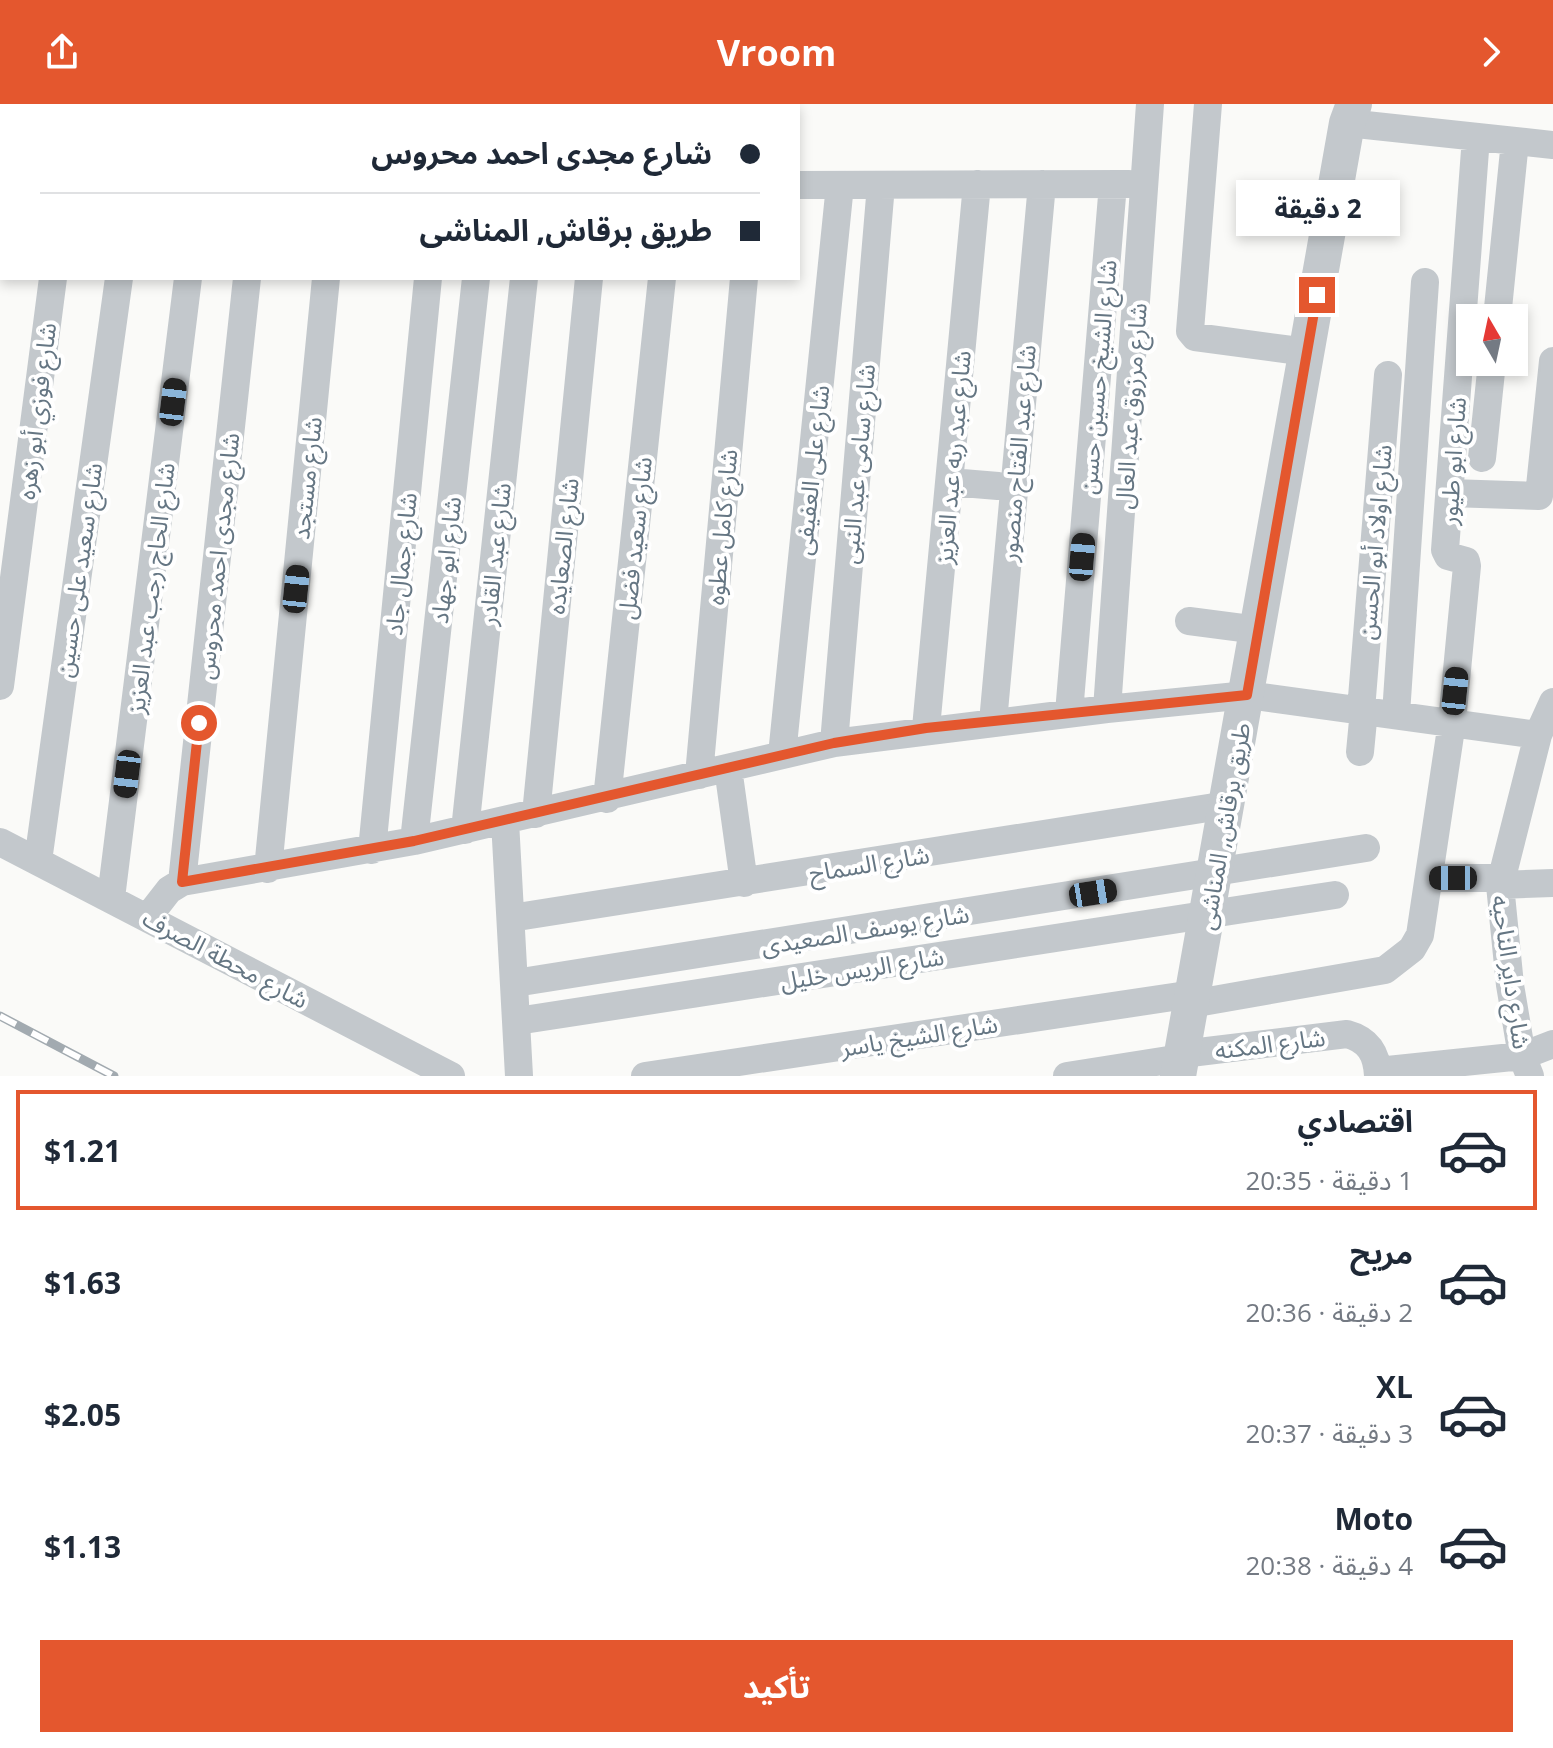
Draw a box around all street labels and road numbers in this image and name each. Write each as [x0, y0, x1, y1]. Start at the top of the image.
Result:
street label: شارع الشيخ حسين حسن [1070, 258, 1126, 496]
street label: شارع مرزوق عبد العال [1106, 302, 1156, 510]
street label: شارع فوزي أبو زهره [9, 321, 67, 502]
street label: شارع عبد الفتاح منصور [991, 343, 1045, 564]
street label: شارع عبد ربه عبد العزيز [926, 349, 980, 566]
street label: شارع سامى عبد النبى [832, 363, 884, 566]
street label: شارع على العفيفى [786, 383, 838, 557]
street label: شارع ابو طيور [1431, 396, 1475, 527]
street label: شارع مستجد [283, 415, 331, 541]
street label: شارع مجدى احمد محروس [188, 431, 248, 681]
street label: شارع اولاد أبو الحسن [1349, 443, 1401, 641]
street label: شارع كامل عطوه [698, 448, 746, 607]
street label: شارع سعيد فضل [609, 455, 661, 621]
street label: شارع سعيد على حسين [47, 461, 111, 680]
street label: شارع الحاج رجب عبد العزيز [118, 461, 184, 717]
street label: شارع الصعايده [538, 476, 588, 616]
street label: شارع عبد القادر [470, 481, 520, 628]
street label: شارع جمال جاد [376, 491, 426, 637]
street label: شارع ابو جهاد [422, 495, 470, 625]
street label: طريق برقاش, المناشى [1189, 720, 1257, 932]
street label: شارع السماح [806, 837, 932, 891]
street label: شارع داير الناحيه [1483, 893, 1539, 1051]
street label: شارع يوسف الصعيدى [759, 896, 972, 964]
street label: شارع محطة الصرف [137, 900, 315, 1017]
street label: شارع الريس خليل [778, 939, 947, 999]
street label: شارع الشيخ ياسر [837, 1006, 1000, 1066]
street label: شارع المكنه [1213, 1020, 1327, 1068]

